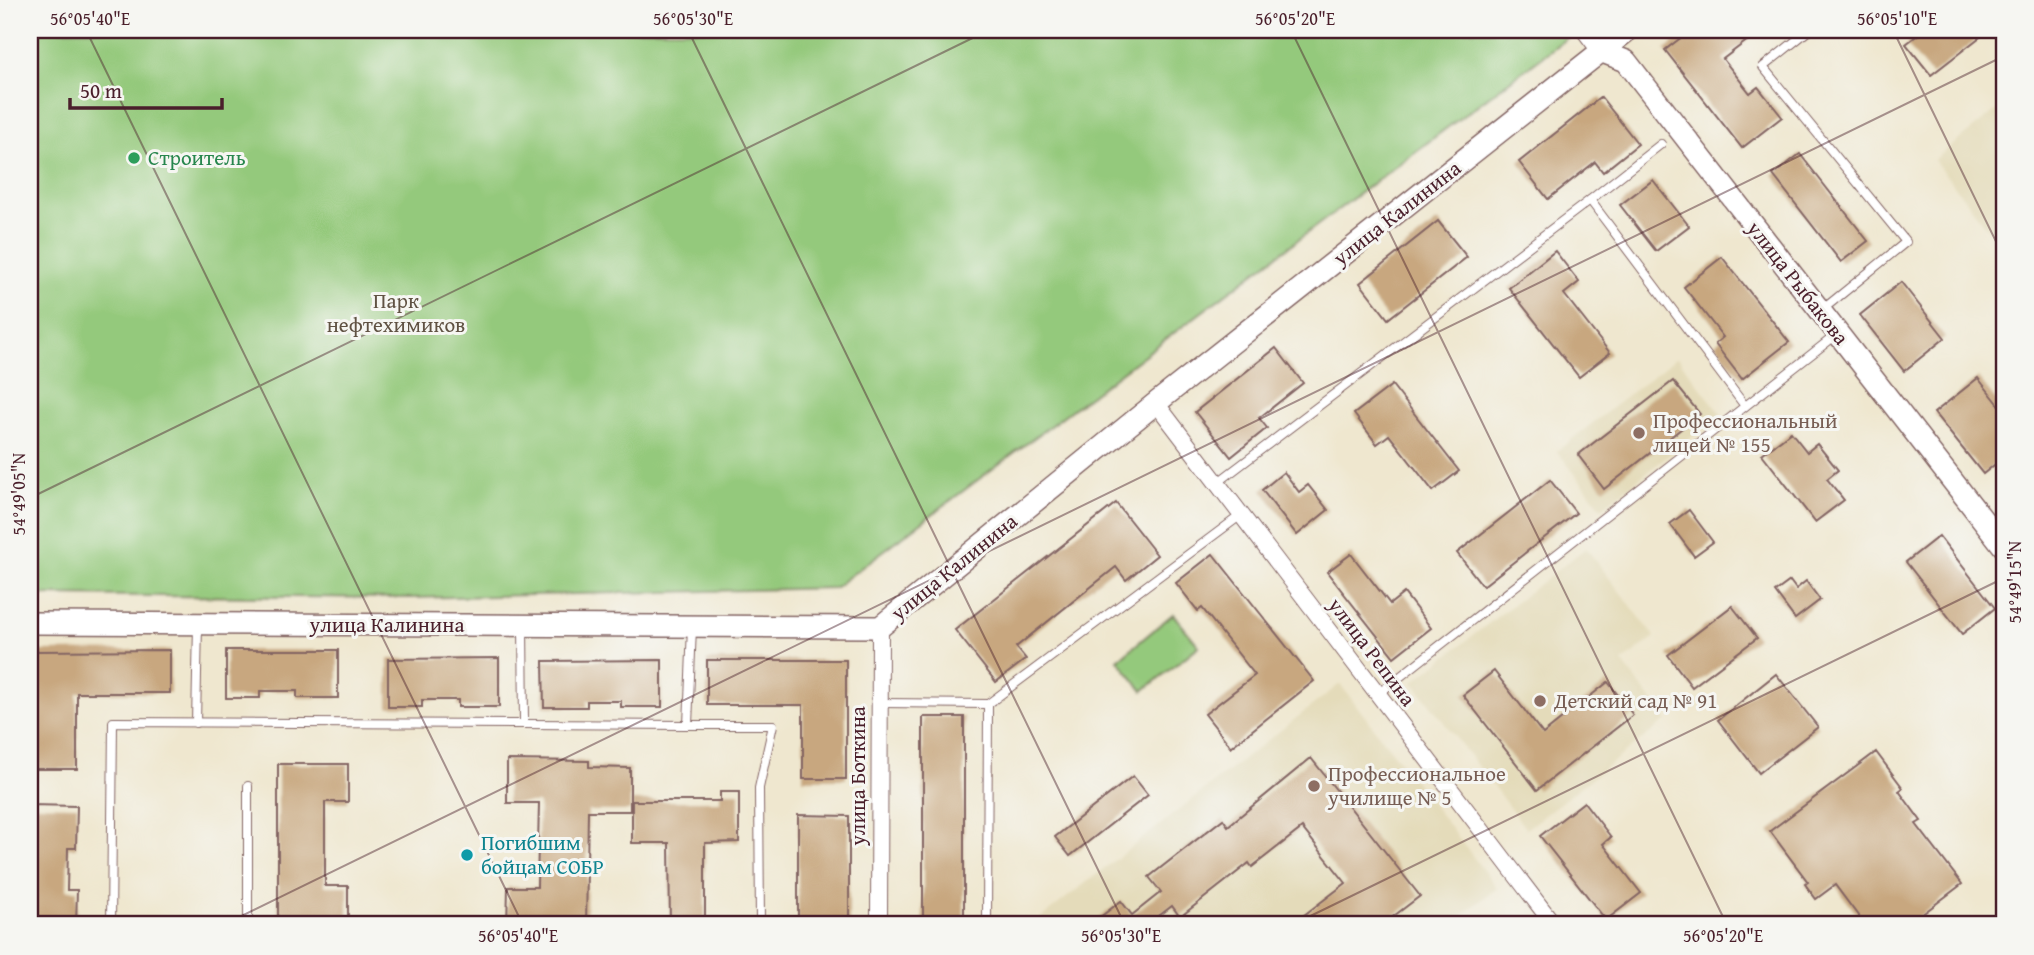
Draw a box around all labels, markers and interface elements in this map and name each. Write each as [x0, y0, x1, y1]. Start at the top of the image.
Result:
text: 56°05'40"E [50, 5, 130, 32]
text: 56°05'30"E [653, 5, 733, 32]
text: 56°05'20"E [1255, 5, 1335, 32]
text: 56°05'10"E [1857, 5, 1937, 32]
scale bar [70, 66, 222, 110]
text: 50 m [80, 75, 122, 106]
place label: Строитель [148, 142, 246, 173]
marker: Строитель [126, 150, 142, 166]
street label: улица Калинина [1325, 153, 1467, 273]
street label: улица Рыбакова [1739, 213, 1857, 351]
park label: Парк нефтехимиков [327, 285, 465, 340]
place label: Профессиональный лицей № 155 [1653, 405, 1837, 460]
marker: Профессиональный лицей № 155 [1631, 425, 1647, 441]
text: 54°49'05"N [5, 452, 32, 535]
street label: улица Калинина [883, 506, 1024, 628]
text: 54°49'15"N [2001, 540, 2028, 623]
street label: улица Репина [1321, 590, 1424, 713]
street label: улица Калинина [308, 609, 465, 640]
place label: Детский сад № 91 [1553, 685, 1717, 716]
marker: Детский сад № 91 [1532, 693, 1548, 709]
street label: улица Боткина [842, 706, 873, 847]
place label: Профессиональное училище № 5 [1327, 758, 1506, 813]
marker: Профессиональное училище № 5 [1306, 778, 1322, 794]
place label: Погибшим бойцам СОБР [481, 827, 604, 882]
marker: Погибшим бойцам СОБР [459, 847, 475, 863]
text: 56°05'40"E [478, 922, 558, 949]
text: 56°05'30"E [1081, 922, 1161, 949]
text: 56°05'20"E [1683, 922, 1763, 949]

